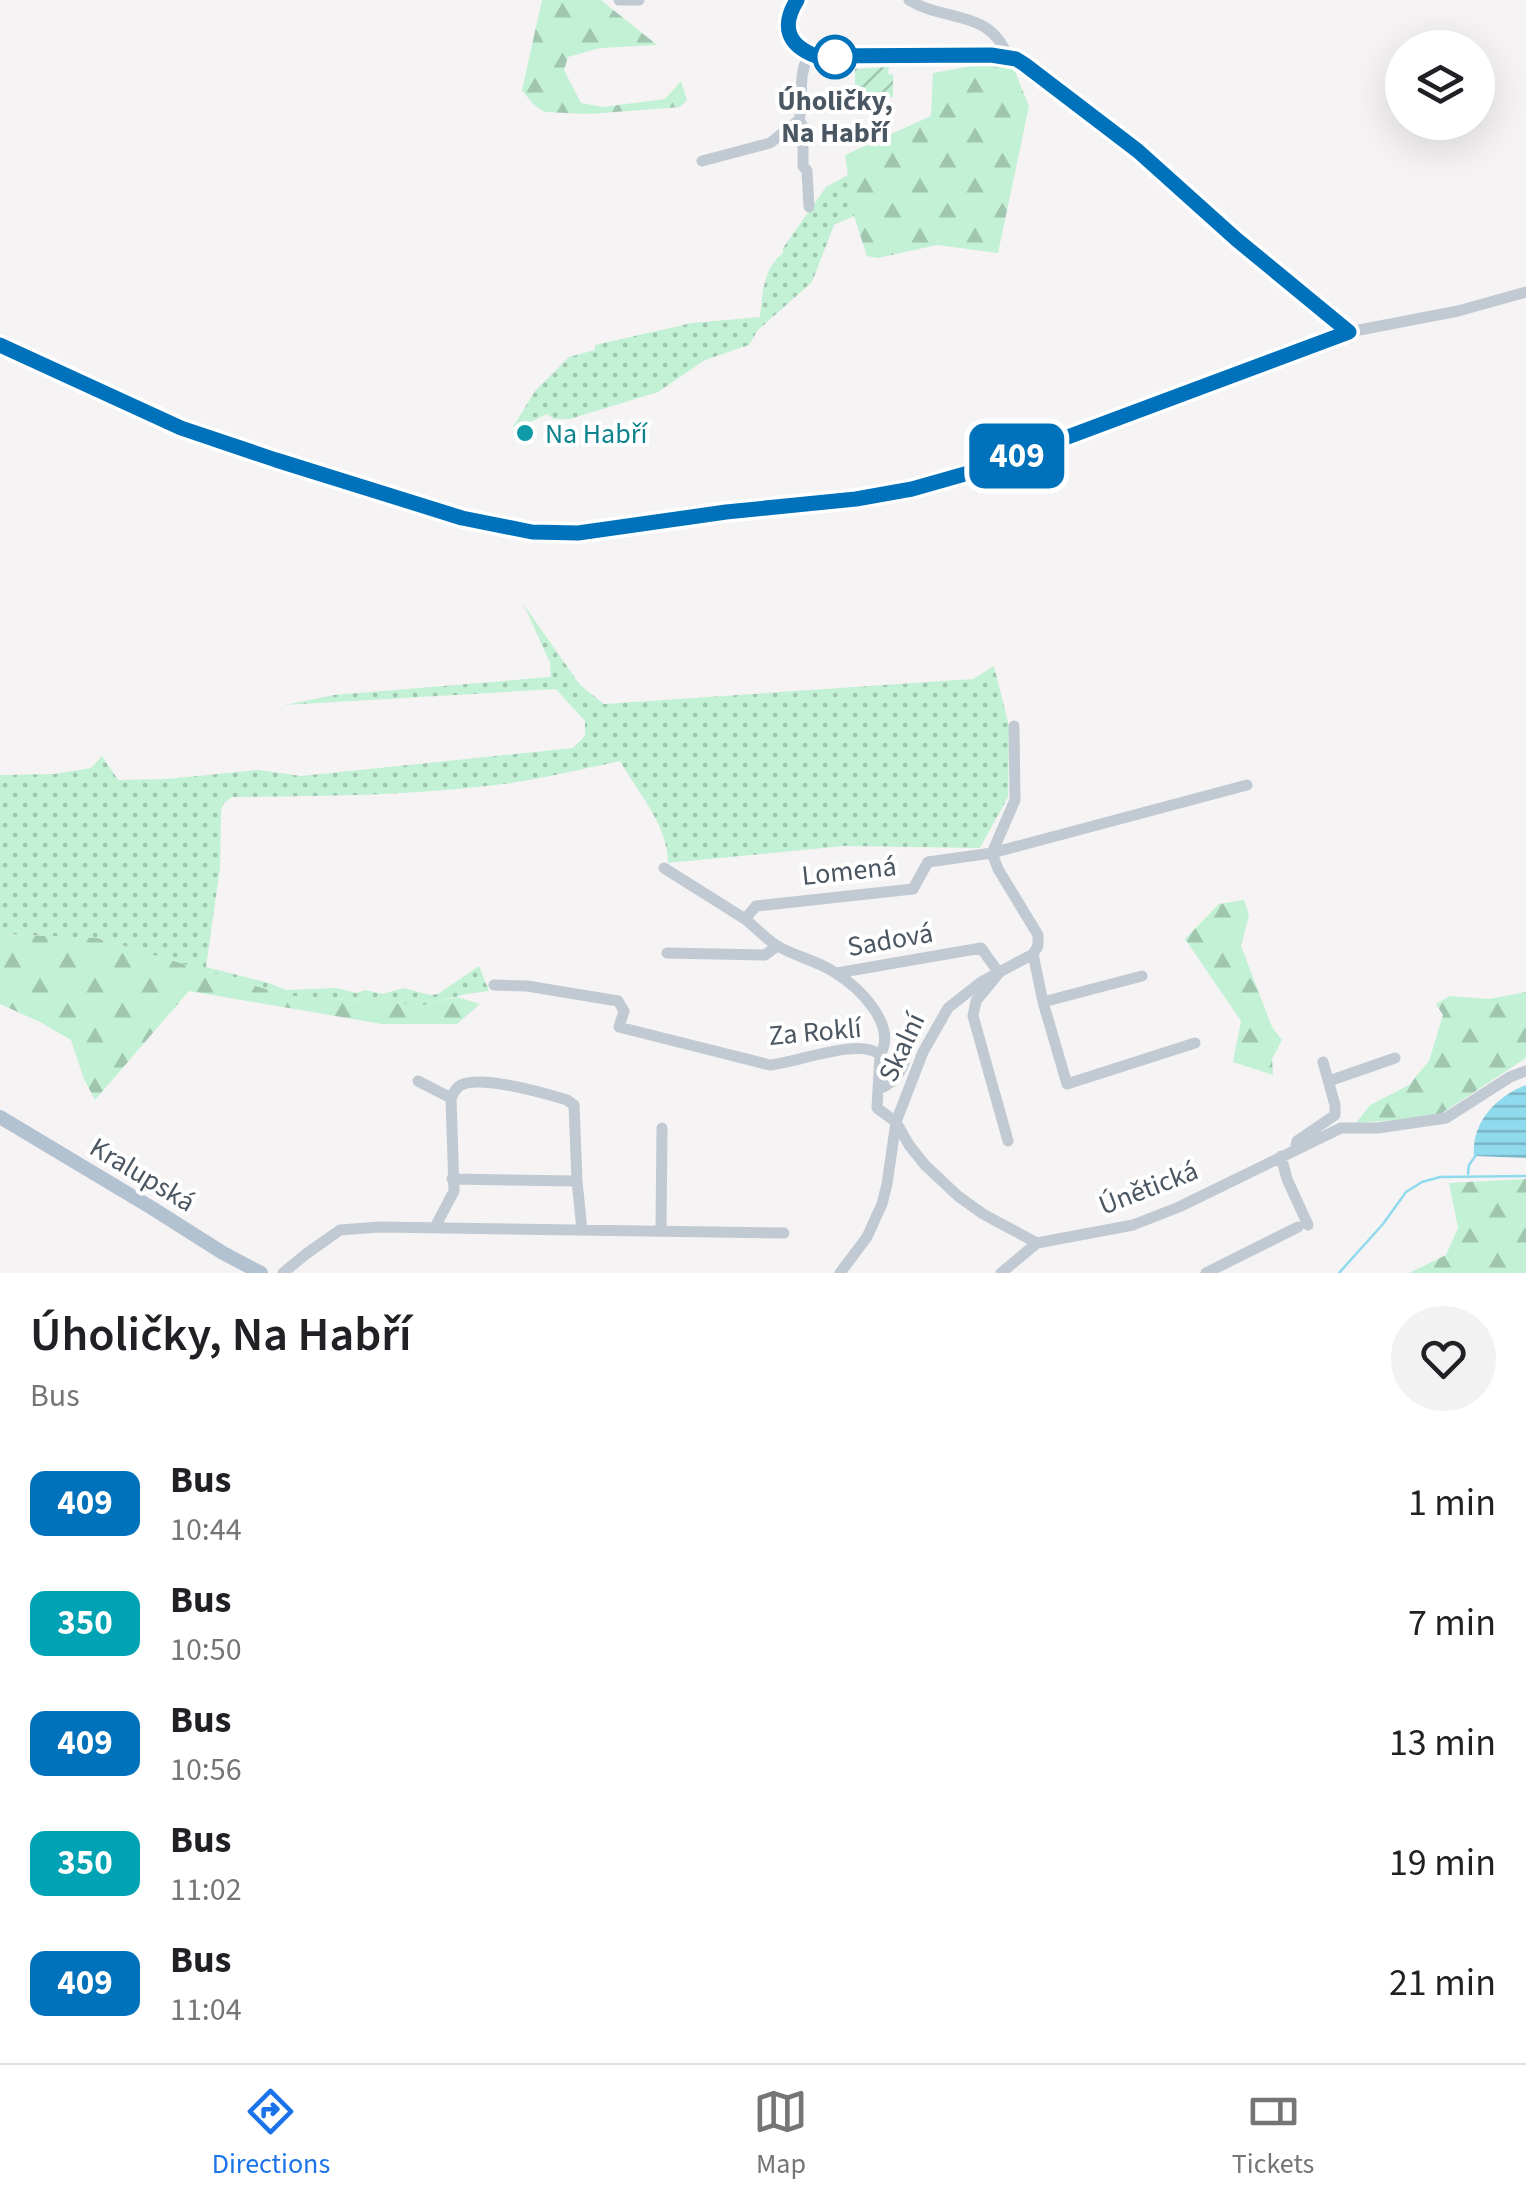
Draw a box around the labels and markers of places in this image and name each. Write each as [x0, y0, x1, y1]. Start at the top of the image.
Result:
marker: Úholičky, Na Habří [814, 36, 856, 78]
place label: Úholičky, Na Habří [777, 81, 893, 153]
place label: Na Habří [545, 414, 648, 454]
marker: Na Habří [514, 422, 536, 444]

